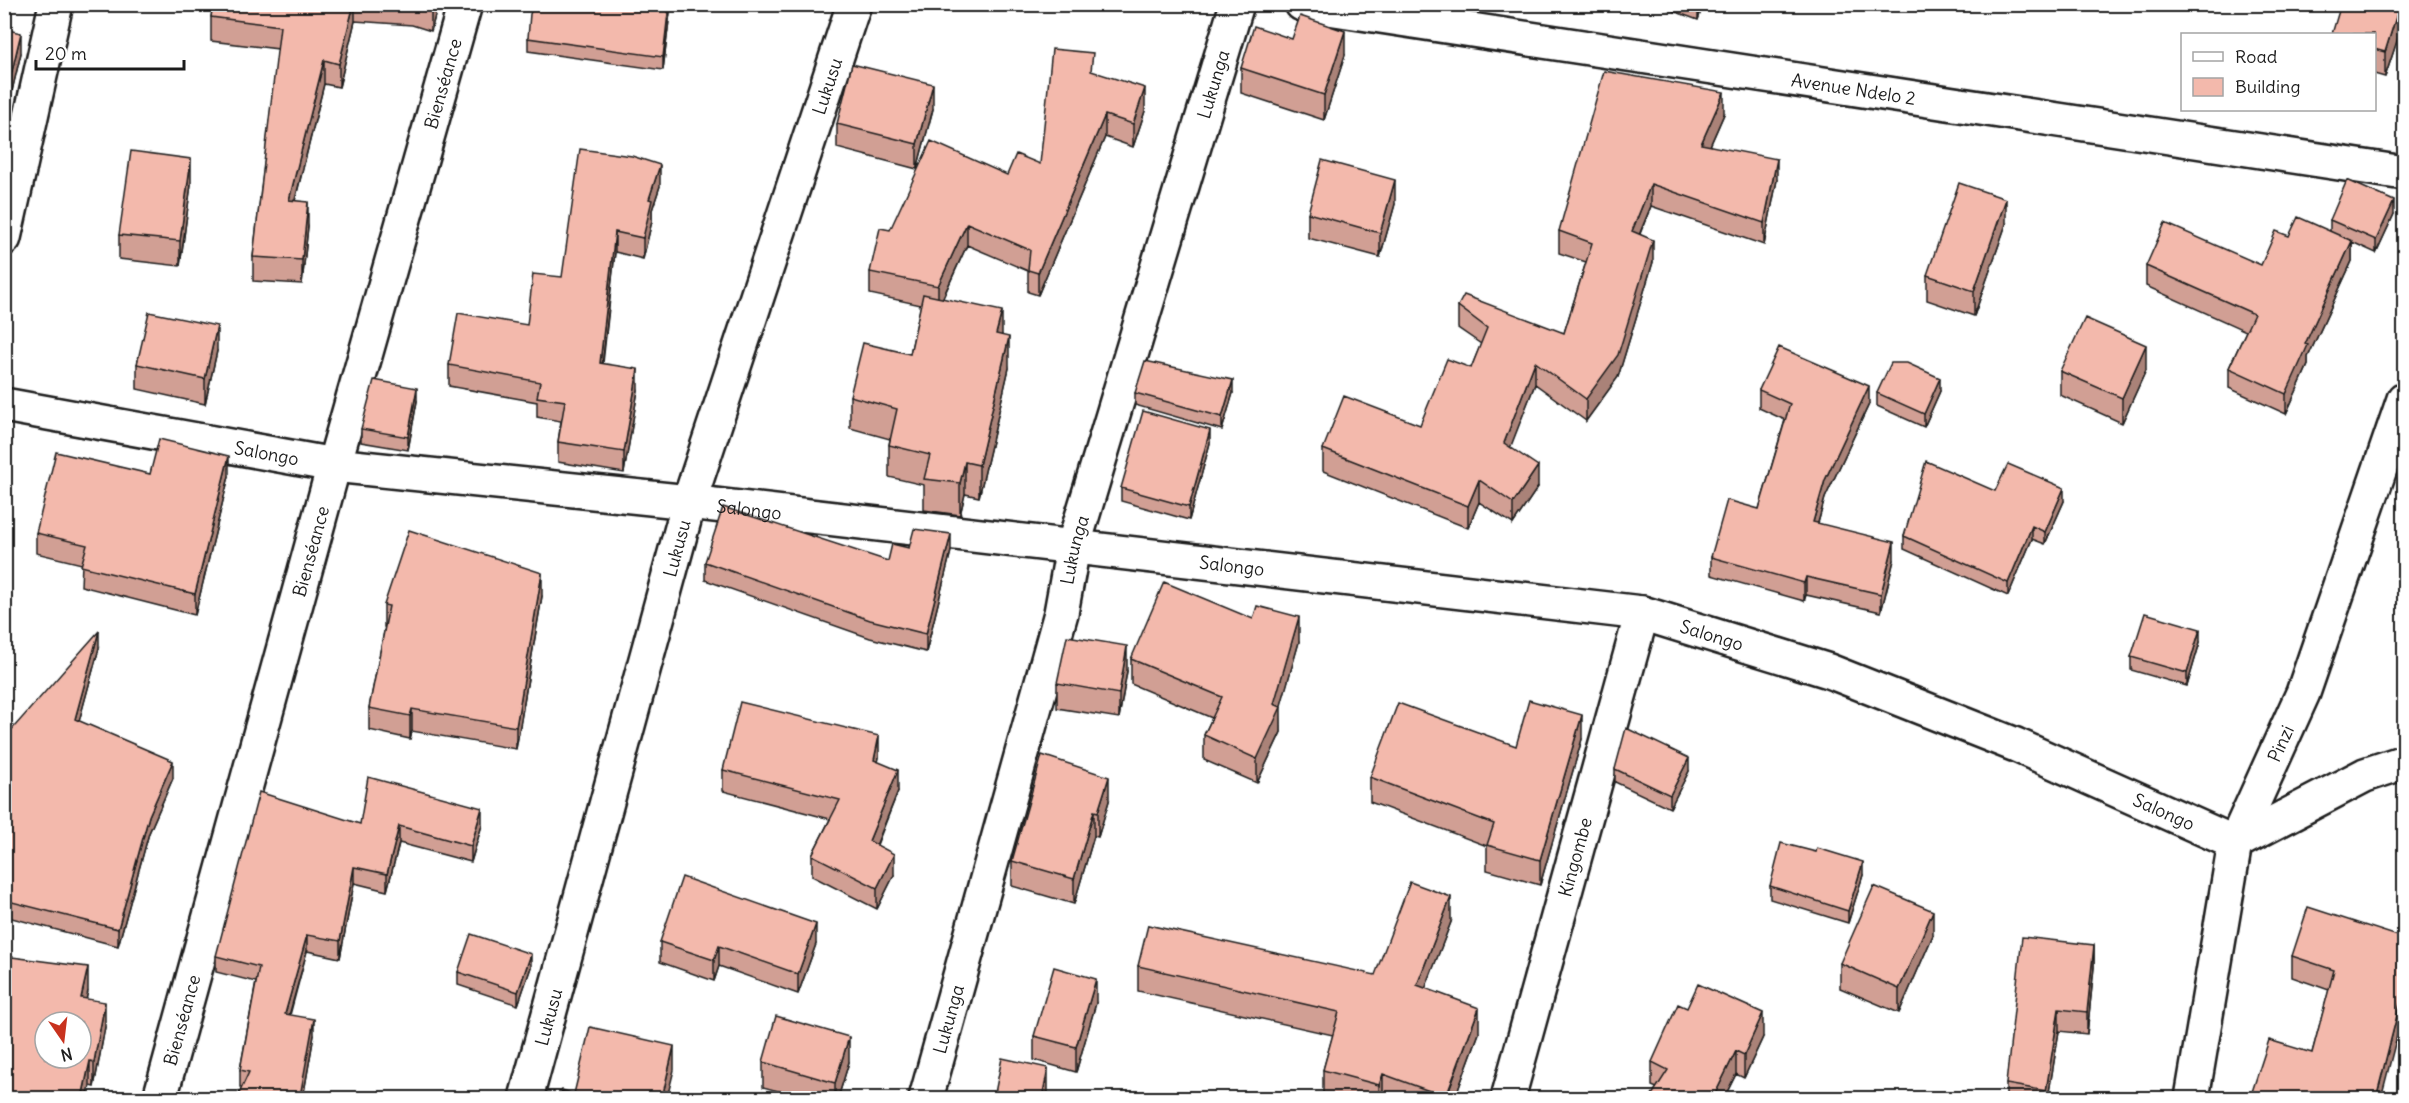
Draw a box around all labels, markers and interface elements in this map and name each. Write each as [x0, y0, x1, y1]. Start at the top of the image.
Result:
scale bar [36, 33, 184, 71]
legend [2181, 33, 2376, 111]
street label: Bienséance [419, 36, 466, 132]
text: 20 m [45, 42, 87, 65]
text: Road [2235, 45, 2278, 68]
street label: Lukunga [1192, 47, 1234, 121]
street label: Lukusu [807, 55, 847, 118]
street label: Avenue Ndelo 2 [1790, 68, 1917, 109]
text: Building [2235, 75, 2300, 98]
street label: Salongo [233, 436, 301, 470]
street label: Salongo [716, 494, 783, 524]
street label: Bienséance [287, 503, 334, 599]
street label: Lukunga [1055, 512, 1093, 586]
street label: Lukusu [658, 517, 695, 579]
street label: Salongo [1198, 550, 1266, 580]
street label: Salongo [1677, 614, 1746, 655]
street label: Pinzi [2262, 721, 2298, 765]
street label: Salongo [2130, 788, 2199, 835]
street label: Kingombe [1553, 815, 1596, 899]
street label: Bienséance [158, 972, 205, 1068]
street label: Lukunga [927, 982, 969, 1056]
street label: Lukusu [529, 986, 567, 1048]
north arrow [33, 1010, 93, 1070]
text: N [59, 1044, 74, 1066]

